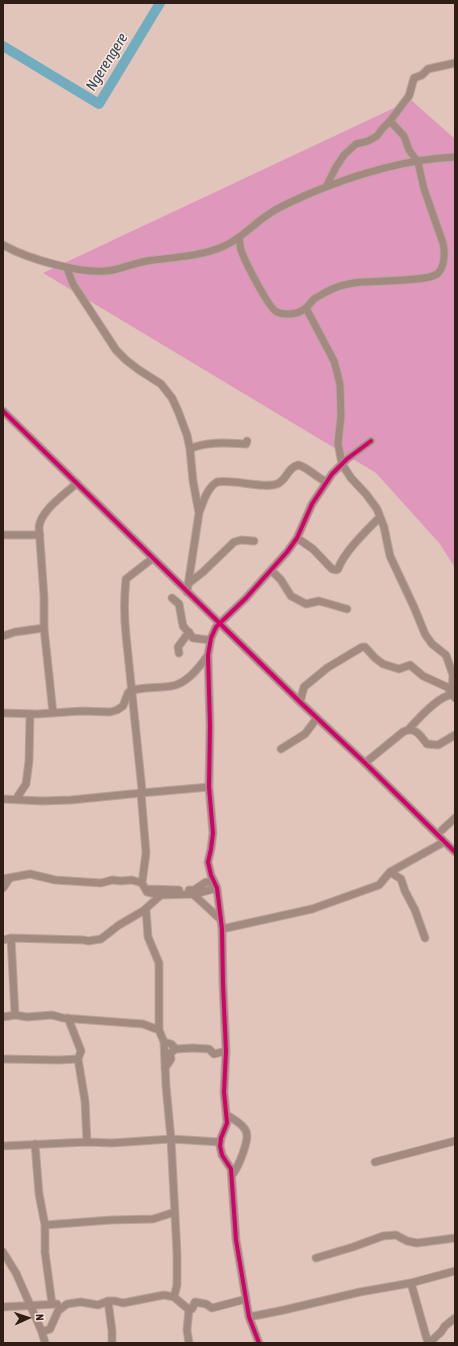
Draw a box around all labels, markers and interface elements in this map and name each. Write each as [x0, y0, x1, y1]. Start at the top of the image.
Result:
water label: Ngerengere [82, 30, 132, 94]
north arrow [8, 1298, 48, 1338]
text: N [34, 1314, 46, 1321]

